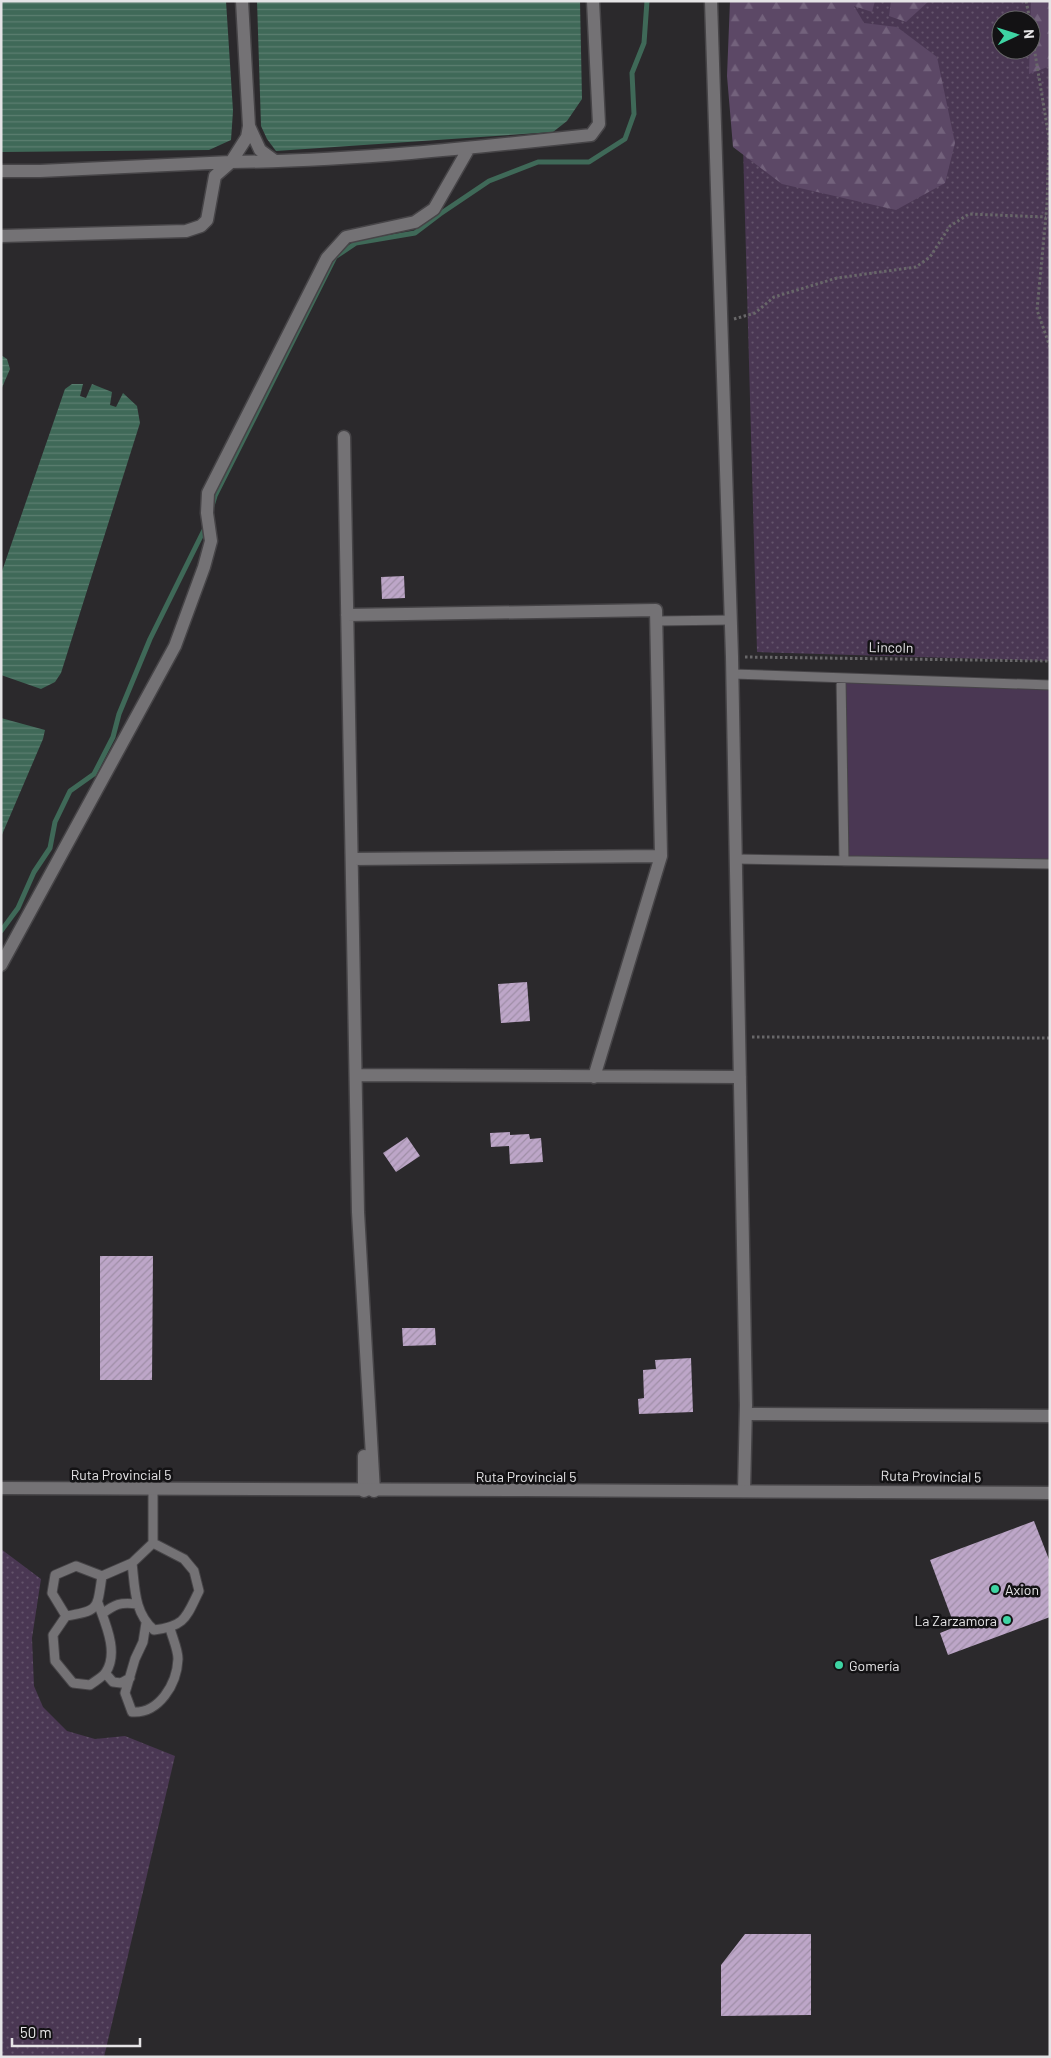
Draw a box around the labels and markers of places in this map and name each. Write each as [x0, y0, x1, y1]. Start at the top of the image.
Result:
place label: Axion [1005, 1581, 1039, 1598]
marker: Axion [989, 1583, 1001, 1595]
place label: La Zarzamora [914, 1612, 997, 1629]
marker: La Zarzamora [1001, 1614, 1013, 1626]
place label: Gomería [849, 1657, 899, 1674]
marker: Gomería [833, 1659, 845, 1671]

